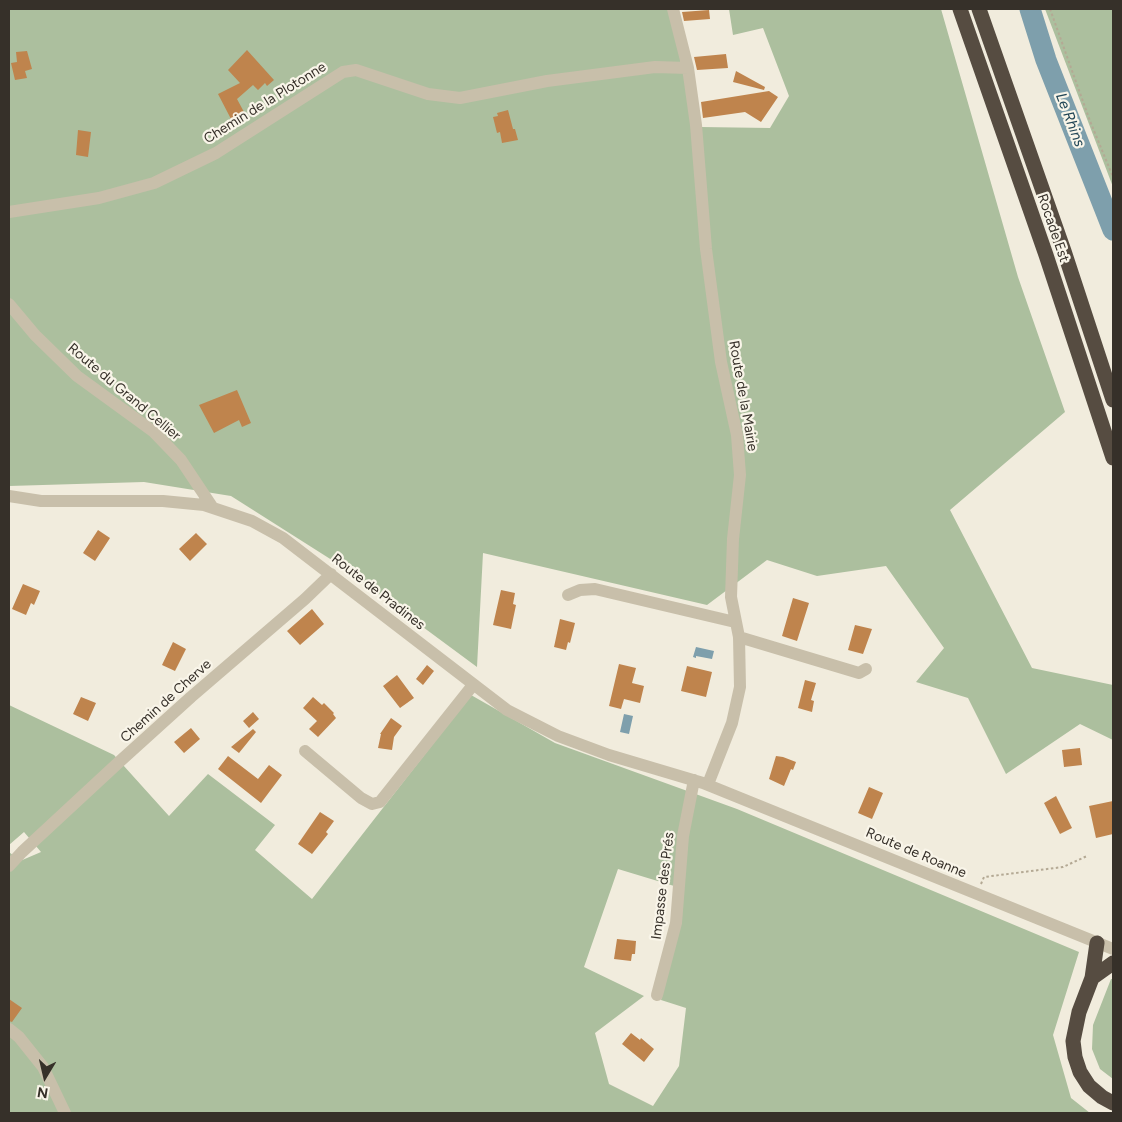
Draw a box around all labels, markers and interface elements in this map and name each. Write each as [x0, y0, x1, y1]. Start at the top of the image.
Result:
street label: Chemin de la Plotonne [201, 59, 329, 147]
water label: Le Rhins [1051, 90, 1089, 150]
street label: Rocade Est [1033, 192, 1073, 264]
street label: Route de la Mairie [725, 339, 761, 453]
street label: Route du Grand Cellier [64, 340, 184, 444]
street label: Route de Pradines [328, 550, 428, 634]
street label: Chemin de Cherve [117, 656, 215, 746]
street label: Route de Roanne [863, 824, 969, 882]
street label: Impasse des Prés [648, 831, 678, 941]
north arrow [20, 1052, 70, 1102]
text: N [36, 1083, 49, 1102]

